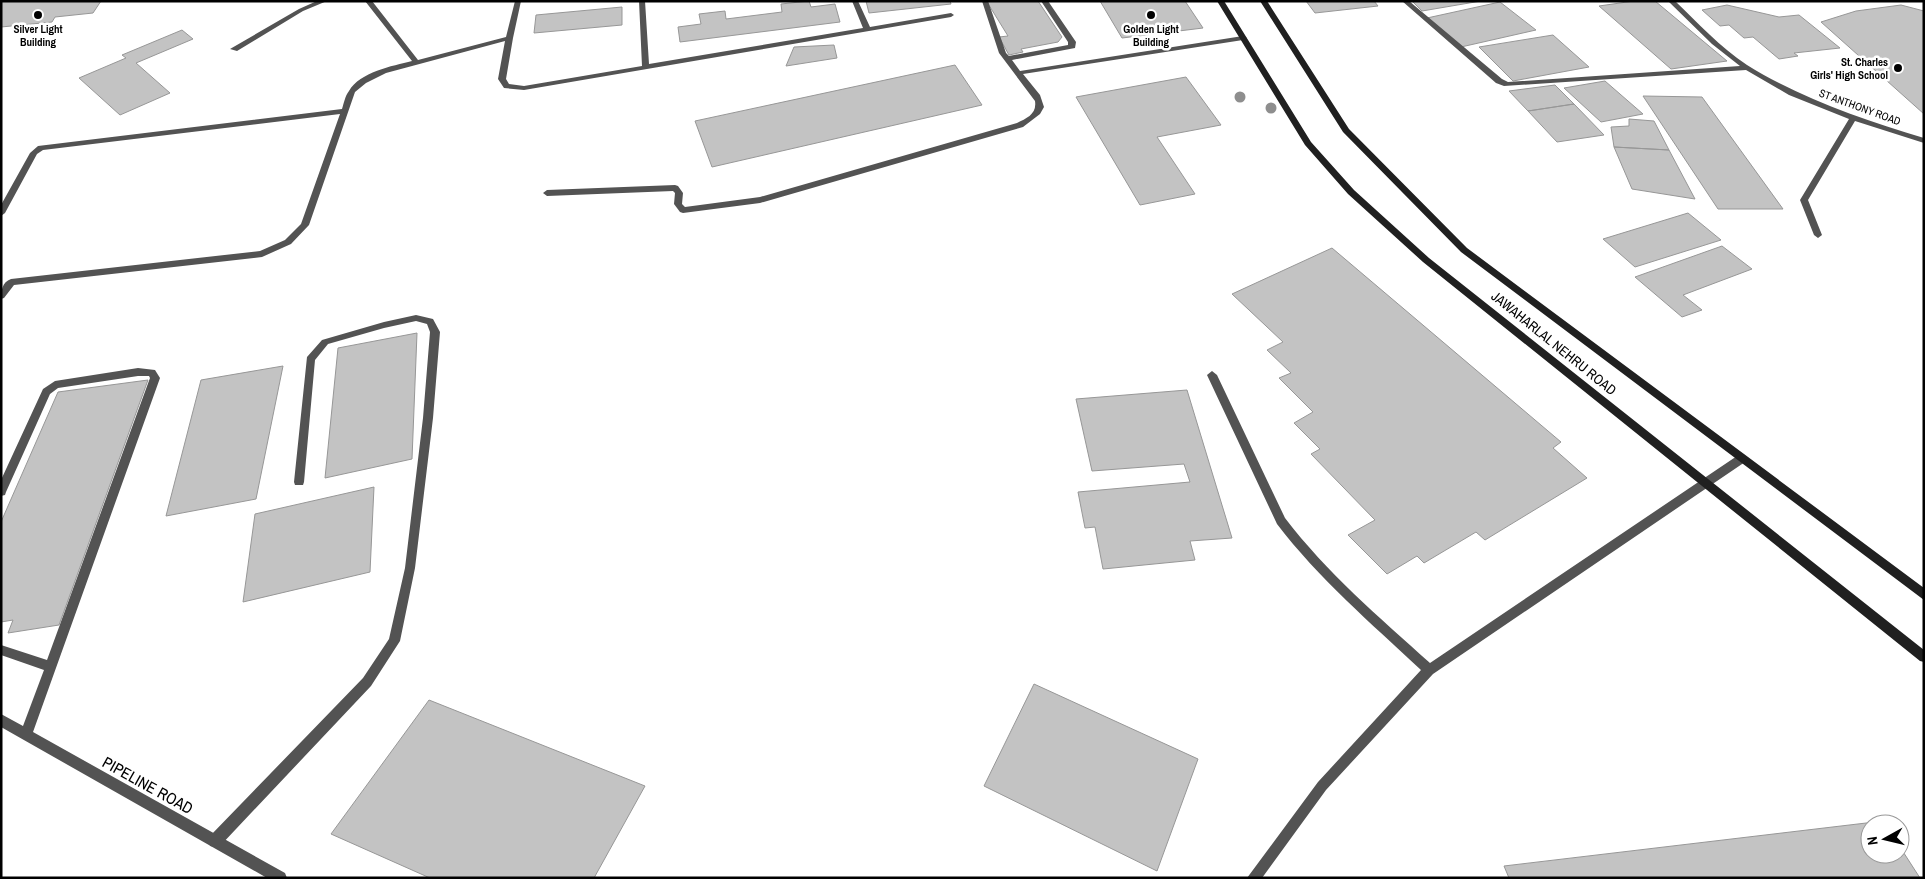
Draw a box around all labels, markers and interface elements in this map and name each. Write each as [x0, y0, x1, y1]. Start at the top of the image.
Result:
marker: Silver Light Building [32, 9, 44, 21]
marker: Golden Light Building [1145, 9, 1157, 21]
place label: Silver Light Building [13, 22, 63, 49]
place label: Golden Light Building [1123, 22, 1179, 49]
place label: St. Charles Girls' High School [1810, 55, 1888, 82]
marker: St. Charles Girls' High School [1892, 62, 1904, 74]
street label: ST ANTHONY ROAD [1817, 86, 1903, 128]
street label: JAWAHARLAL NEHRU ROAD [1488, 287, 1620, 399]
street label: PIPELINE ROAD [99, 751, 197, 819]
north arrow [1860, 814, 1910, 864]
text: N [1863, 835, 1882, 846]

